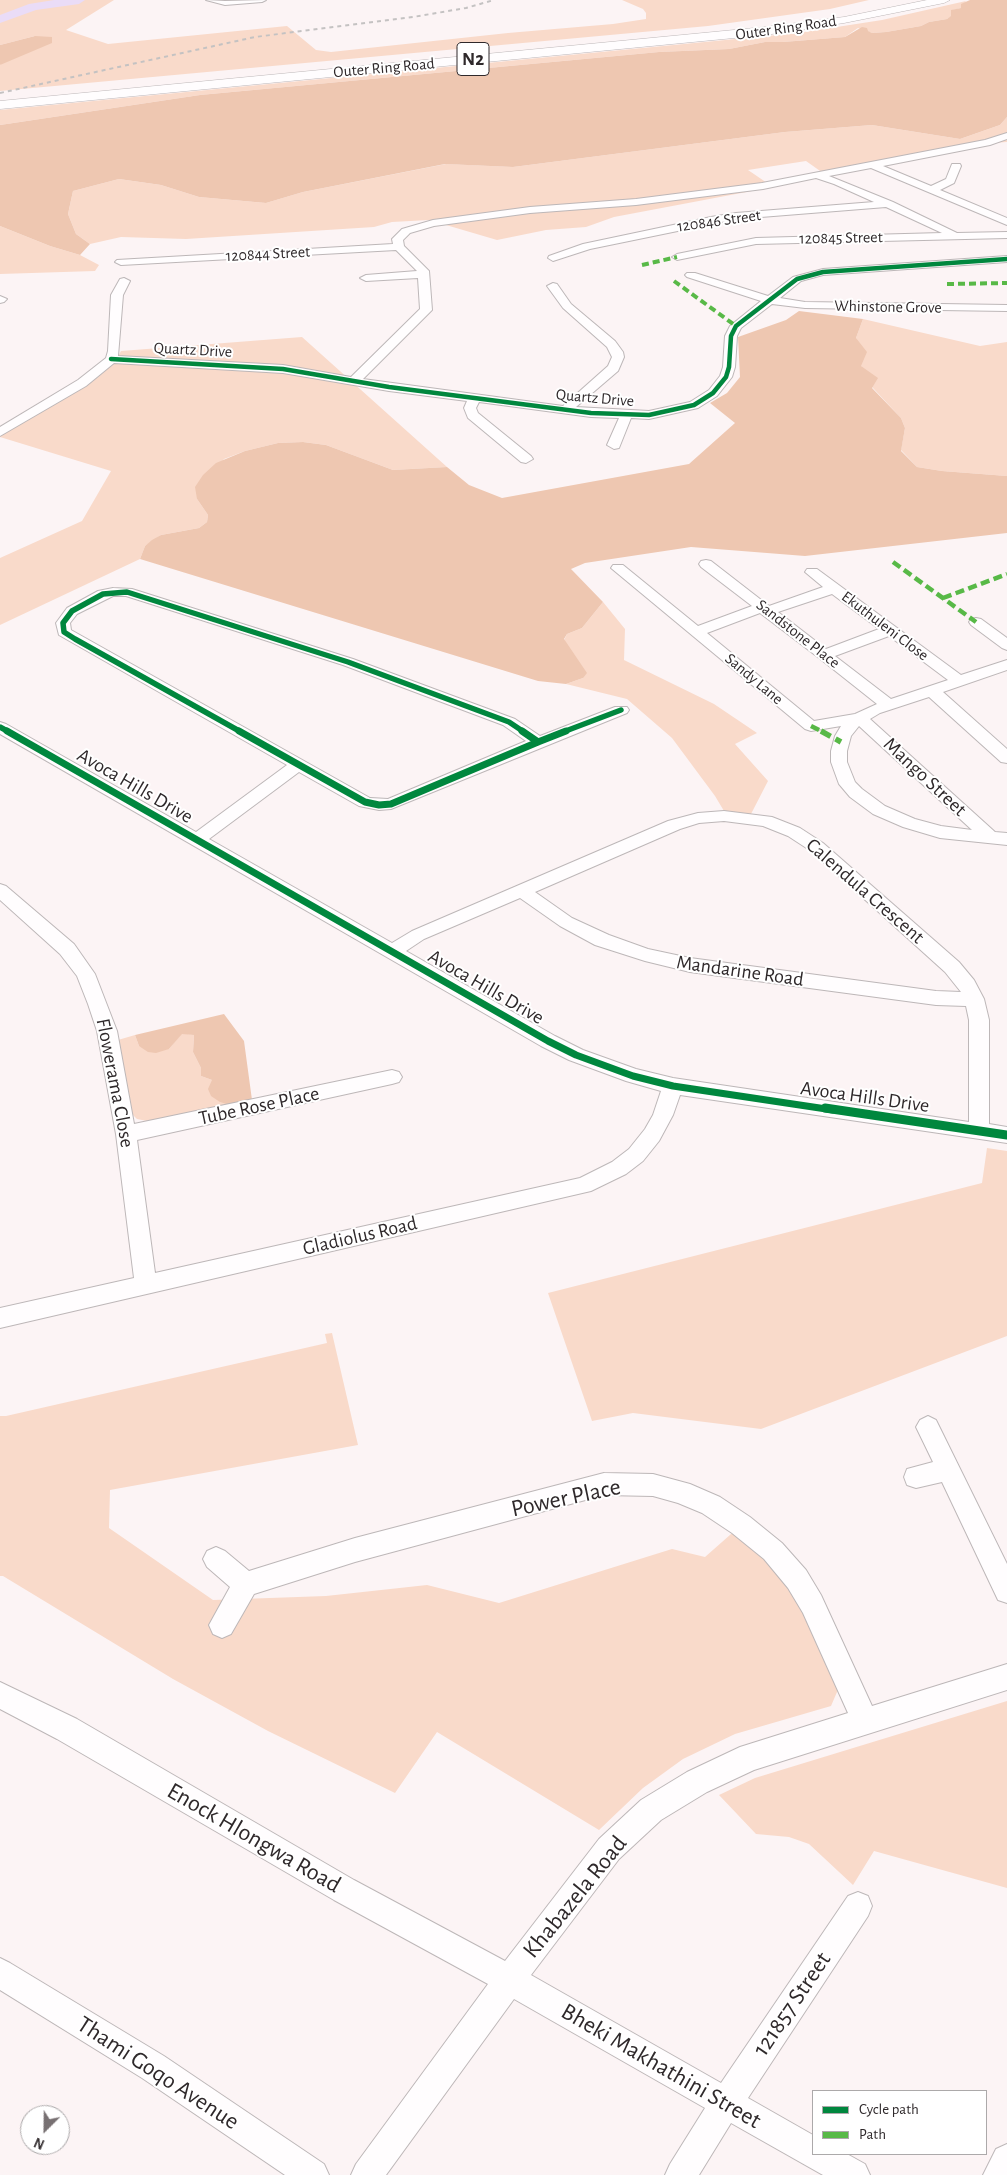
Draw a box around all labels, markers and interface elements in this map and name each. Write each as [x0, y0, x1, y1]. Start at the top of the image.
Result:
street label: Outer Ring Road [734, 11, 838, 45]
road number: N2 [457, 42, 489, 76]
street label: Outer Ring Road [333, 54, 435, 82]
street label: 120846 Street [676, 206, 762, 236]
street label: 120845 Street [799, 228, 883, 248]
street label: 120844 Street [225, 242, 311, 266]
street label: Whinstone Grove [834, 296, 942, 318]
street label: Quartz Drive [153, 338, 233, 362]
street label: Quartz Drive [555, 385, 635, 411]
street label: Ekuthuleni Close [838, 587, 932, 665]
street label: Sandstone Place [752, 595, 844, 673]
street label: Sandy Lane [721, 649, 787, 709]
street label: Mango Street [878, 732, 972, 822]
street label: Avoca Hills Drive [73, 743, 197, 829]
street label: Calendula Crescent [801, 833, 929, 949]
street label: Avoca Hills Drive [424, 944, 548, 1030]
street label: Mandarine Road [675, 950, 805, 992]
street label: Flowerama Close [91, 1016, 139, 1150]
street label: Avoca Hills Drive [799, 1076, 931, 1118]
street label: Tube Rose Place [196, 1081, 322, 1131]
street label: Gladiolus Road [300, 1211, 420, 1261]
street label: Power Place [509, 1472, 623, 1524]
street label: Enock Hlongwa Road [162, 1776, 346, 1900]
street label: Khabazela Road [517, 1830, 633, 1964]
street label: 121857 Street [747, 1946, 837, 2062]
street label: Bheki Makhathini Street [556, 1997, 766, 2135]
street label: Thami Goqo Avenue [72, 2010, 244, 2136]
legend [812, 2090, 987, 2155]
text: Cycle path [859, 2102, 919, 2117]
north arrow [20, 2105, 70, 2155]
text: Path [859, 2127, 886, 2142]
text: N [32, 2135, 47, 2151]

